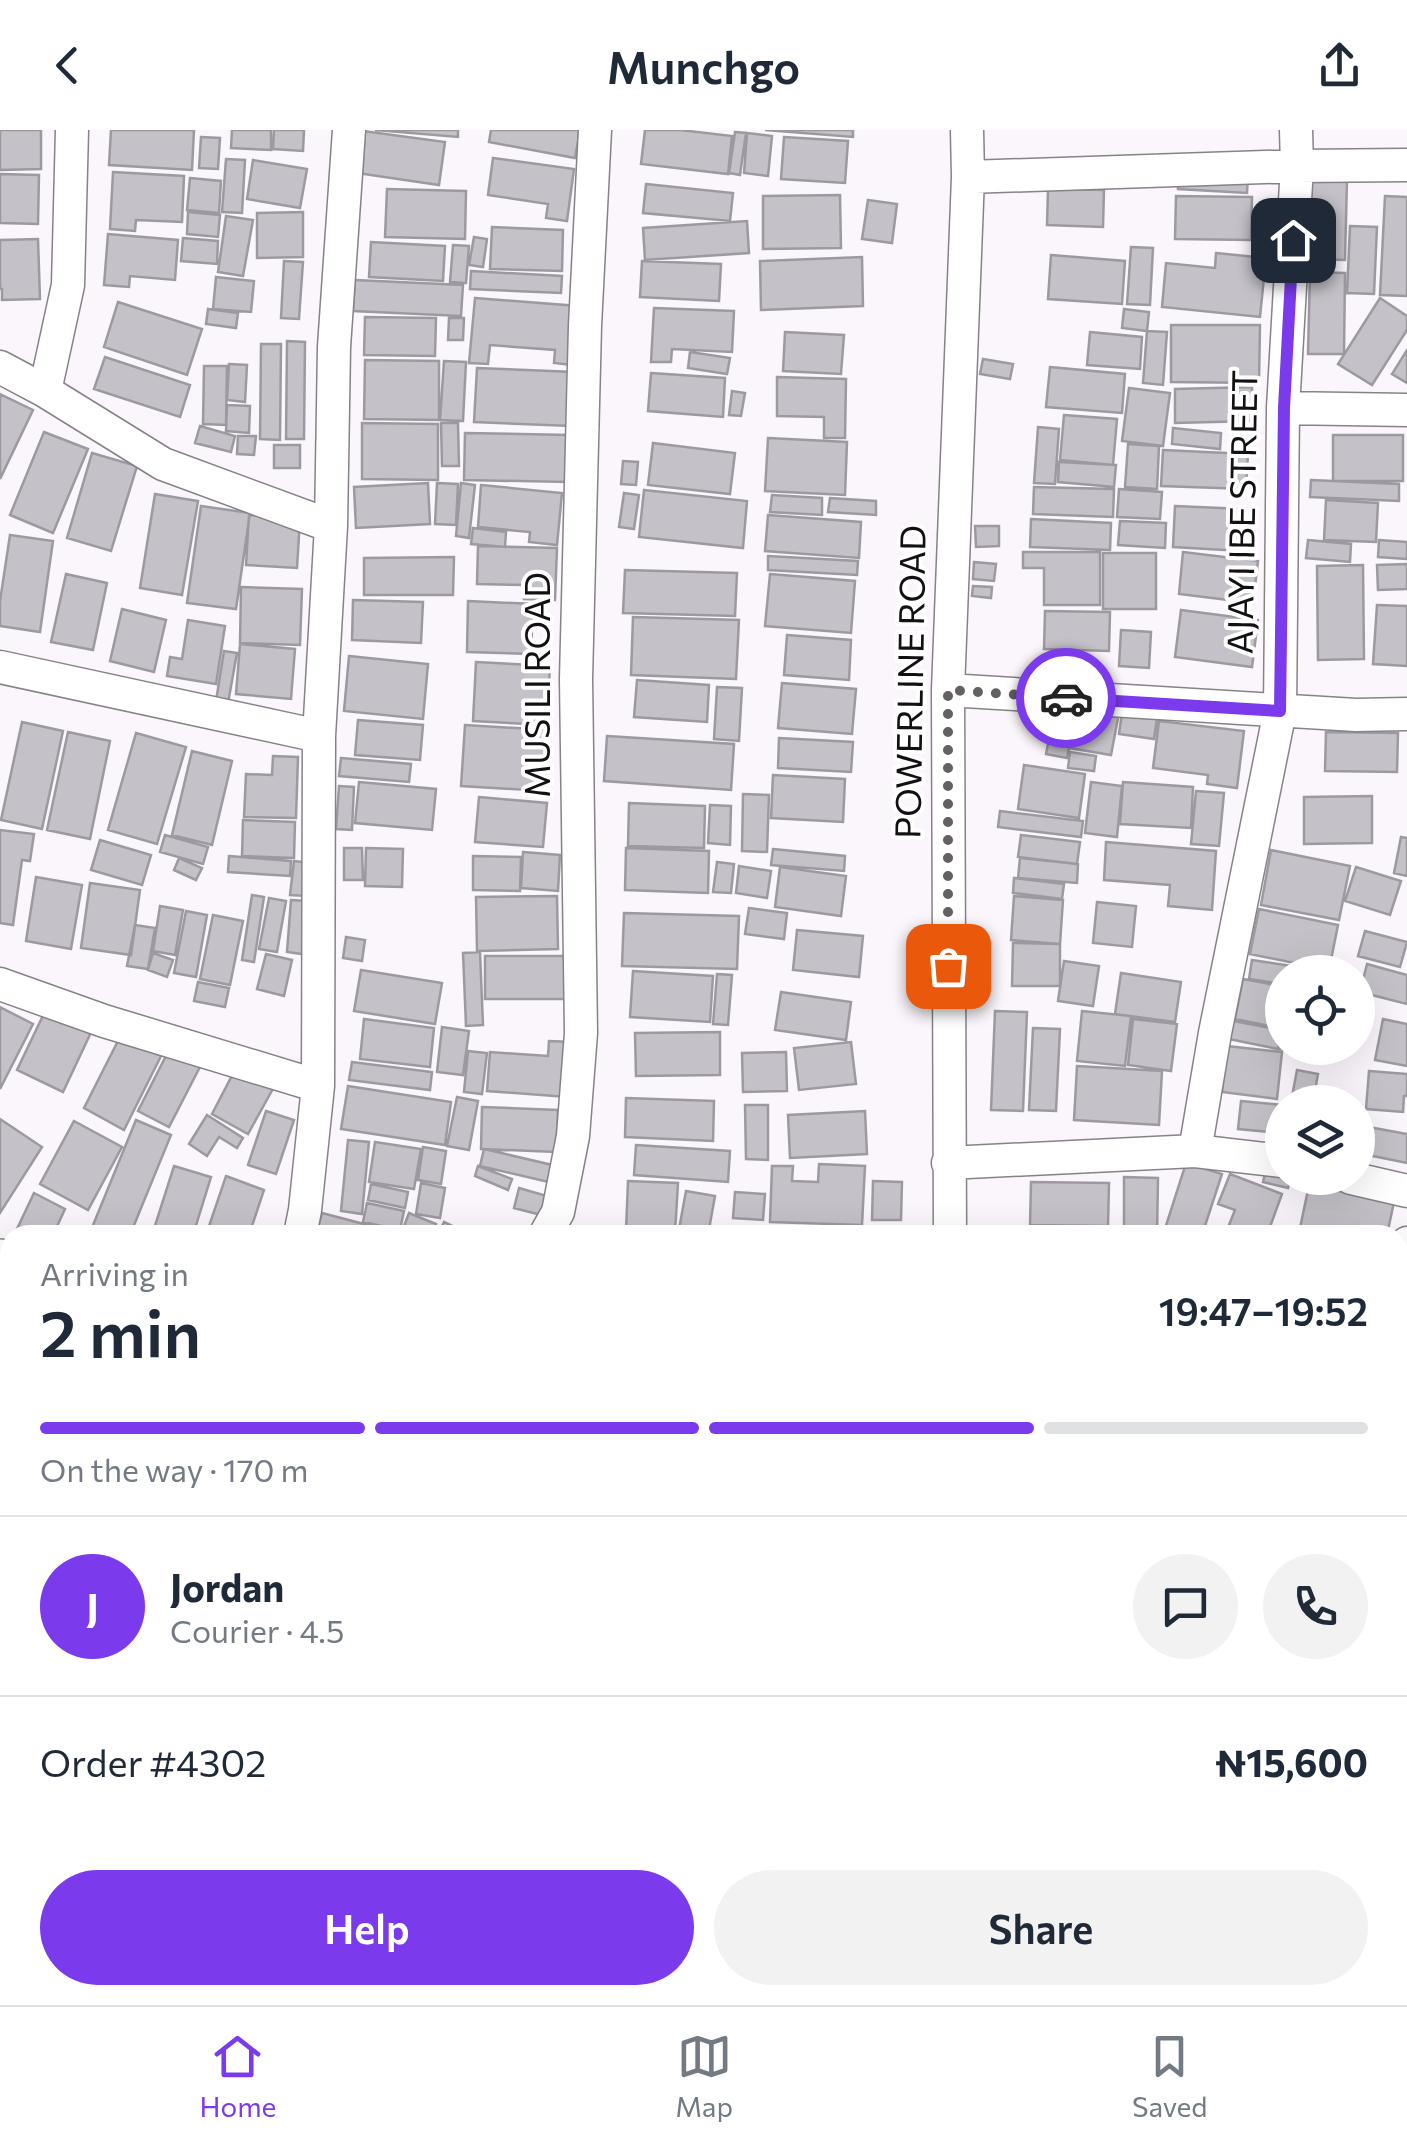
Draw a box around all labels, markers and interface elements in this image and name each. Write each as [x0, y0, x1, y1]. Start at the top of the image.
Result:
icon: back [40, 38, 95, 93]
text: Munchgo [607, 38, 800, 93]
icon: share [1312, 38, 1367, 93]
pin [1251, 198, 1336, 283]
icon: home [1266, 213, 1321, 268]
street label: AJAYI IBE STREET [1217, 369, 1264, 655]
street label: POWERLINE ROAD [884, 525, 933, 839]
street label: MUSILI ROAD [514, 572, 557, 798]
courier [1016, 648, 1116, 748]
icon: car [1039, 671, 1094, 726]
pin [906, 924, 991, 1009]
icon: bag [921, 939, 976, 994]
map controls [1265, 955, 1375, 1195]
button: locate [1265, 955, 1375, 1065]
button: layers [1265, 1085, 1375, 1195]
text: Arriving in [40, 1253, 189, 1293]
text: 19:47–19:52 [1159, 1287, 1368, 1334]
text: 2 min [40, 1291, 201, 1370]
text: On the way · 170 m [40, 1449, 309, 1489]
button: chat [1133, 1554, 1238, 1659]
button: phone [1263, 1554, 1368, 1659]
text: Jordan [170, 1563, 284, 1610]
text: J [86, 1583, 99, 1630]
text: Courier · 4.5 [170, 1610, 344, 1650]
text: Order #4302 [40, 1738, 266, 1785]
text: ₦15,600 [1215, 1738, 1368, 1785]
button: Help [40, 1870, 694, 1985]
button: Share [714, 1870, 1368, 1985]
tab: Home [199, 2029, 276, 2123]
tab: Map [675, 2029, 733, 2123]
tab: Saved [1132, 2029, 1208, 2123]

